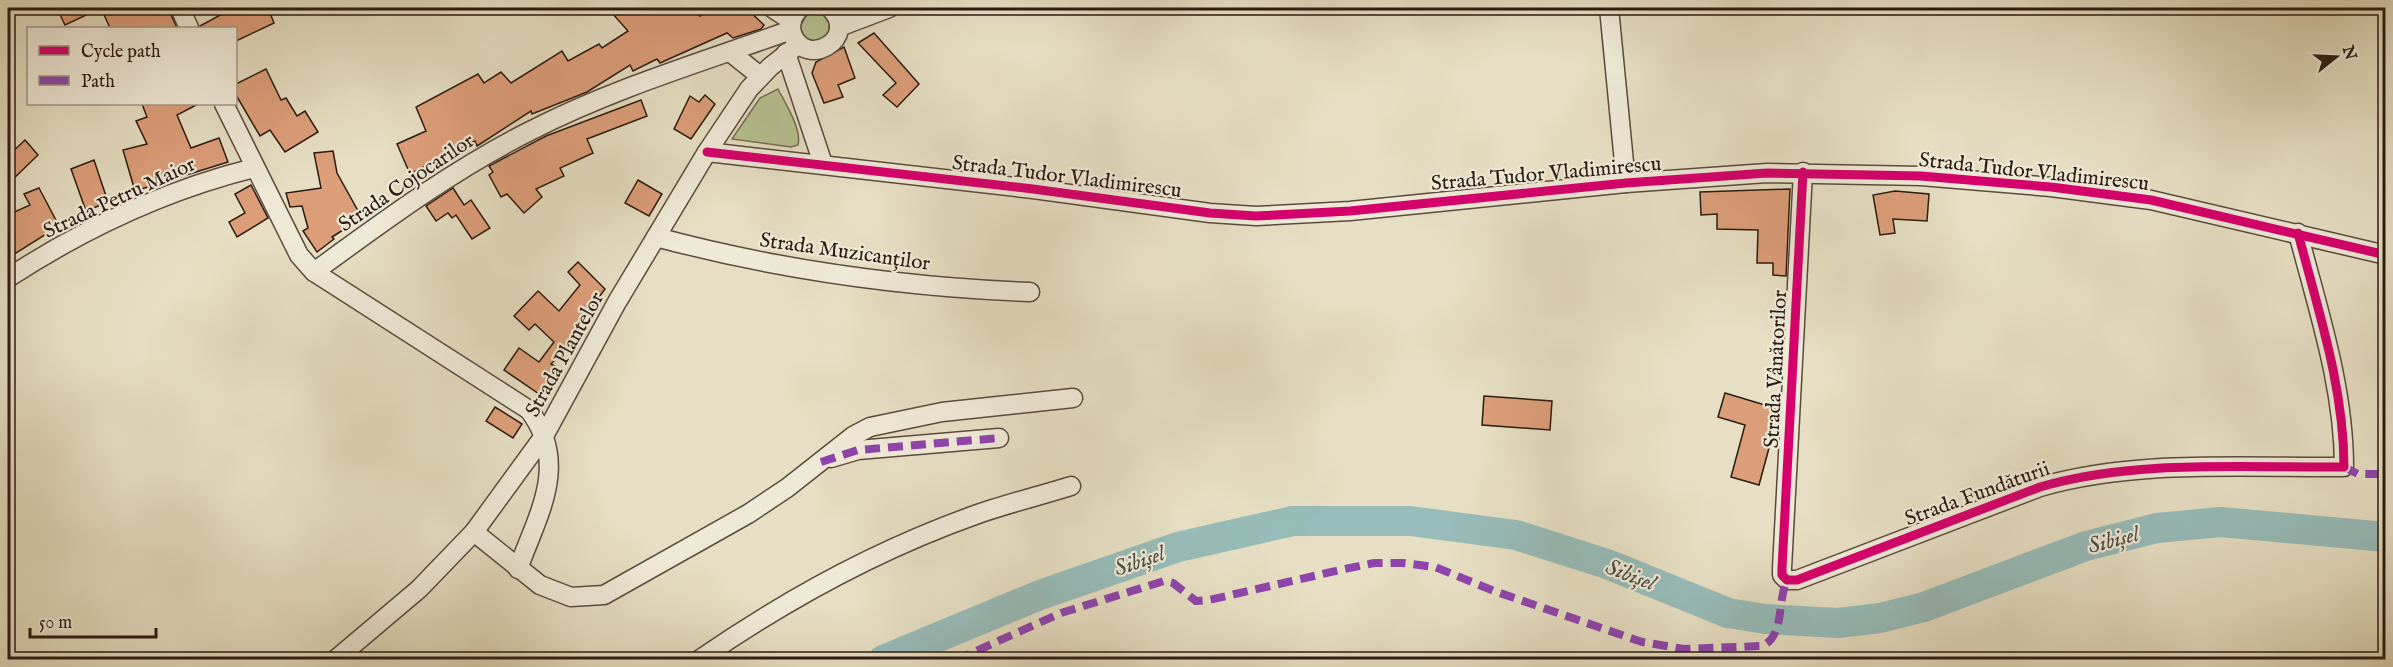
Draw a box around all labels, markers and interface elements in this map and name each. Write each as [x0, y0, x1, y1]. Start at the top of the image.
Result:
legend [27, 27, 237, 105]
north arrow [2306, 27, 2366, 87]
text: Cycle path [81, 41, 161, 64]
text: N [2336, 42, 2360, 63]
text: Path [81, 71, 115, 94]
street label: Strada Cojocarilor [334, 128, 480, 239]
street label: Strada Tudor Vladimirescu [1917, 147, 2150, 198]
street label: Strada Tudor Vladimirescu [950, 150, 1183, 205]
street label: Strada Petru Maior [39, 151, 200, 245]
street label: Strada Tudor Vladimirescu [1430, 151, 1663, 198]
street label: Strada Muzicanților [758, 227, 932, 278]
street label: Strada Plantelor [520, 287, 611, 422]
street label: Strada Vânătorilor [1759, 289, 1794, 449]
street label: Strada Fundăturii [1901, 456, 2054, 533]
water label: Sibișel [2085, 520, 2144, 561]
water label: Sibișel [1111, 540, 1170, 583]
water label: Sibișel [1601, 554, 1661, 599]
scale bar [30, 601, 156, 639]
text: 50 m [39, 612, 72, 635]

